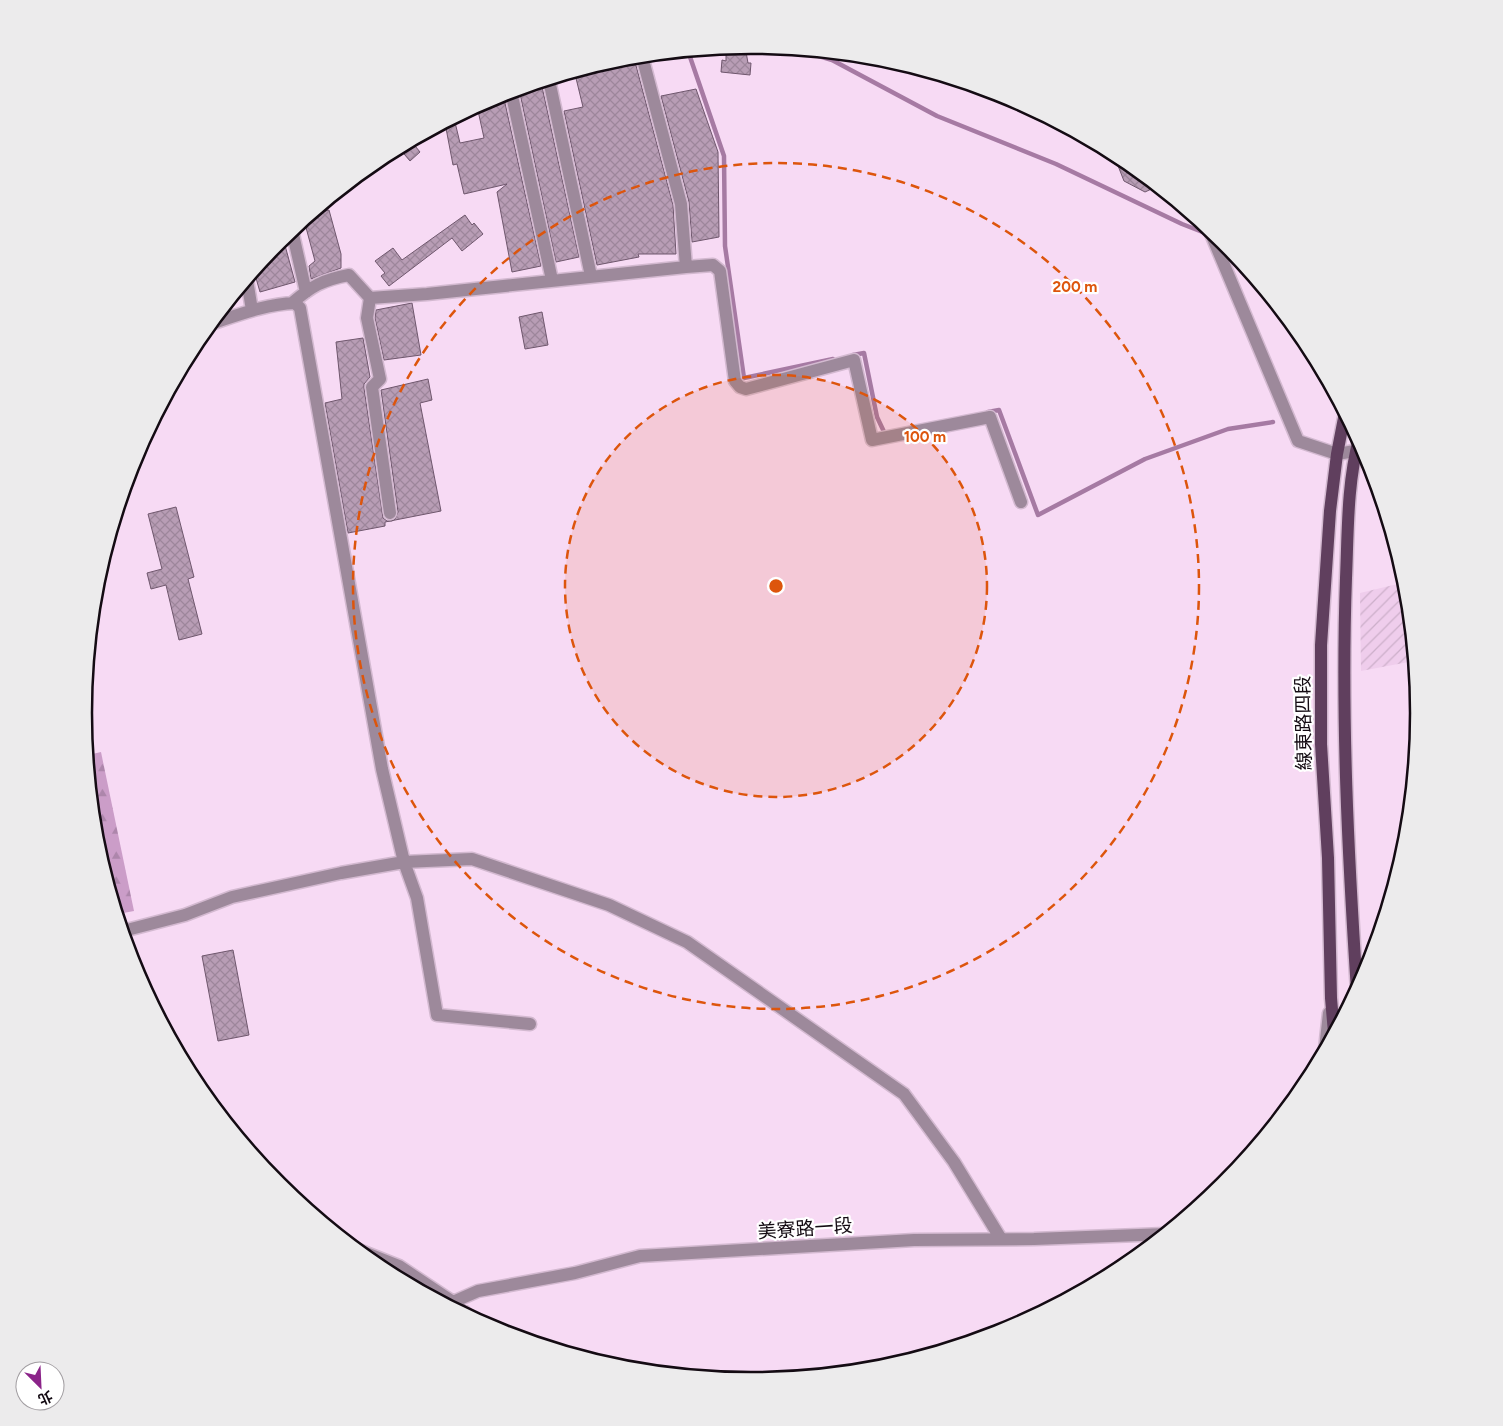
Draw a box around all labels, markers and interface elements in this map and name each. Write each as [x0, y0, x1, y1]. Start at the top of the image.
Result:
text: 200 m [1053, 278, 1097, 296]
text: 100 m [904, 428, 946, 446]
centre of rings [767, 577, 785, 595]
street label: 線東路四段 [1291, 675, 1316, 771]
street label: 美寮路一段 [757, 1214, 853, 1243]
north arrow [15, 1361, 65, 1411]
text: 北 [35, 1387, 55, 1408]

